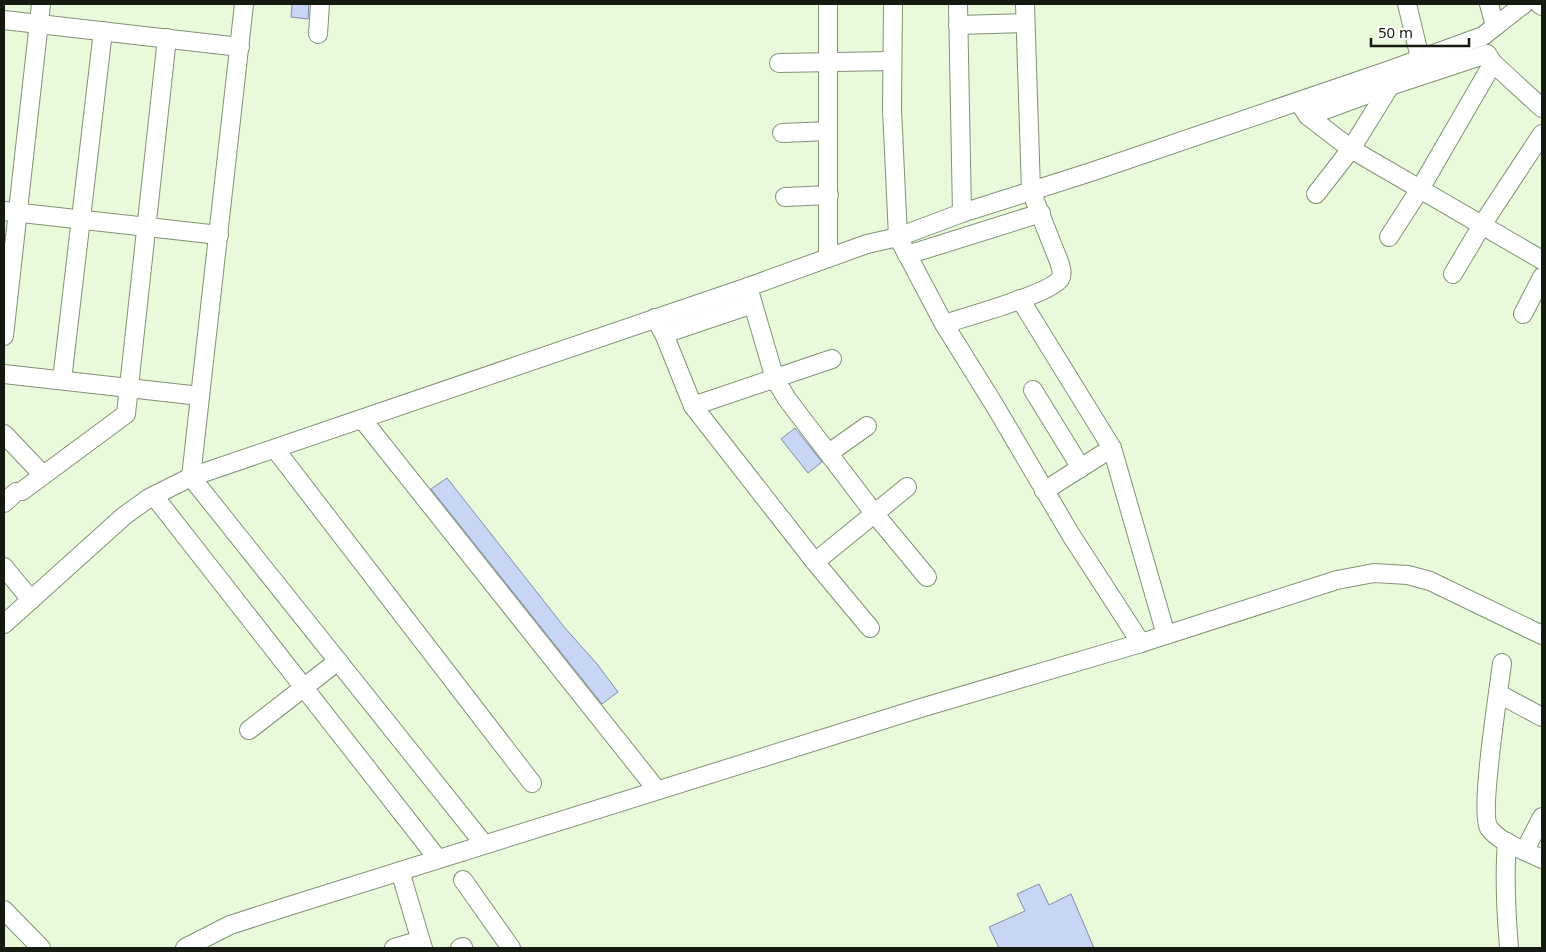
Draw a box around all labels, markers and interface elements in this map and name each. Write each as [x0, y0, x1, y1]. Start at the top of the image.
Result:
scale bar [1371, 15, 1468, 47]
text: 50 m [1378, 22, 1413, 42]

